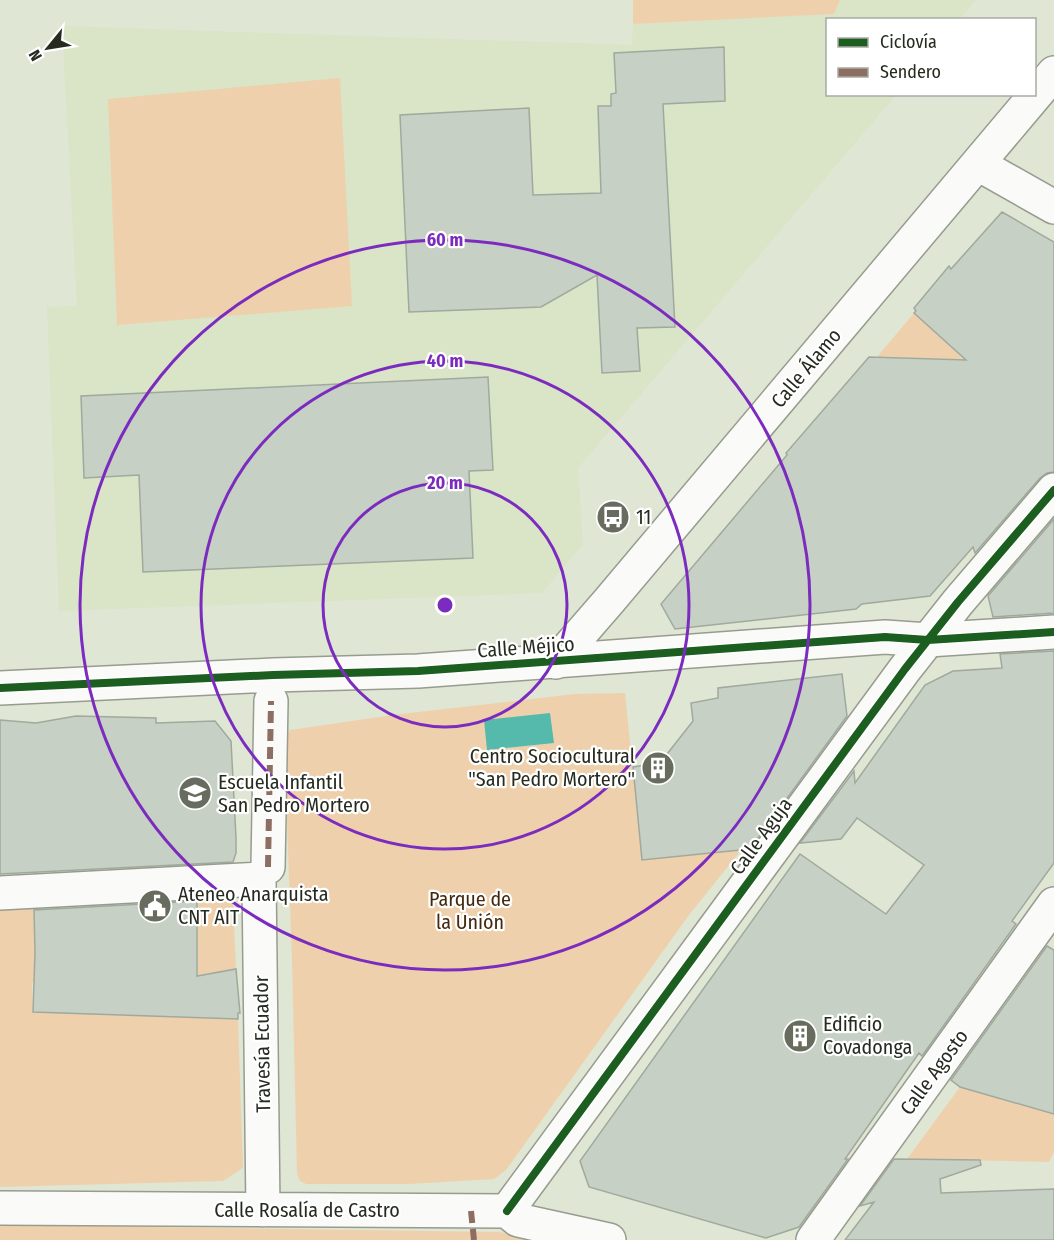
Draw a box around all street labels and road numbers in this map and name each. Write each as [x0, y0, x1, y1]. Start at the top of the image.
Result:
street label: Calle Álamo [766, 324, 846, 412]
street label: Calle Méjico [477, 632, 575, 662]
street label: Calle Aguja [725, 793, 797, 879]
street label: Travesía Ecuador [249, 975, 275, 1113]
street label: Calle Agosto [895, 1024, 973, 1120]
street label: Calle Rosalía de Castro [214, 1198, 400, 1222]

